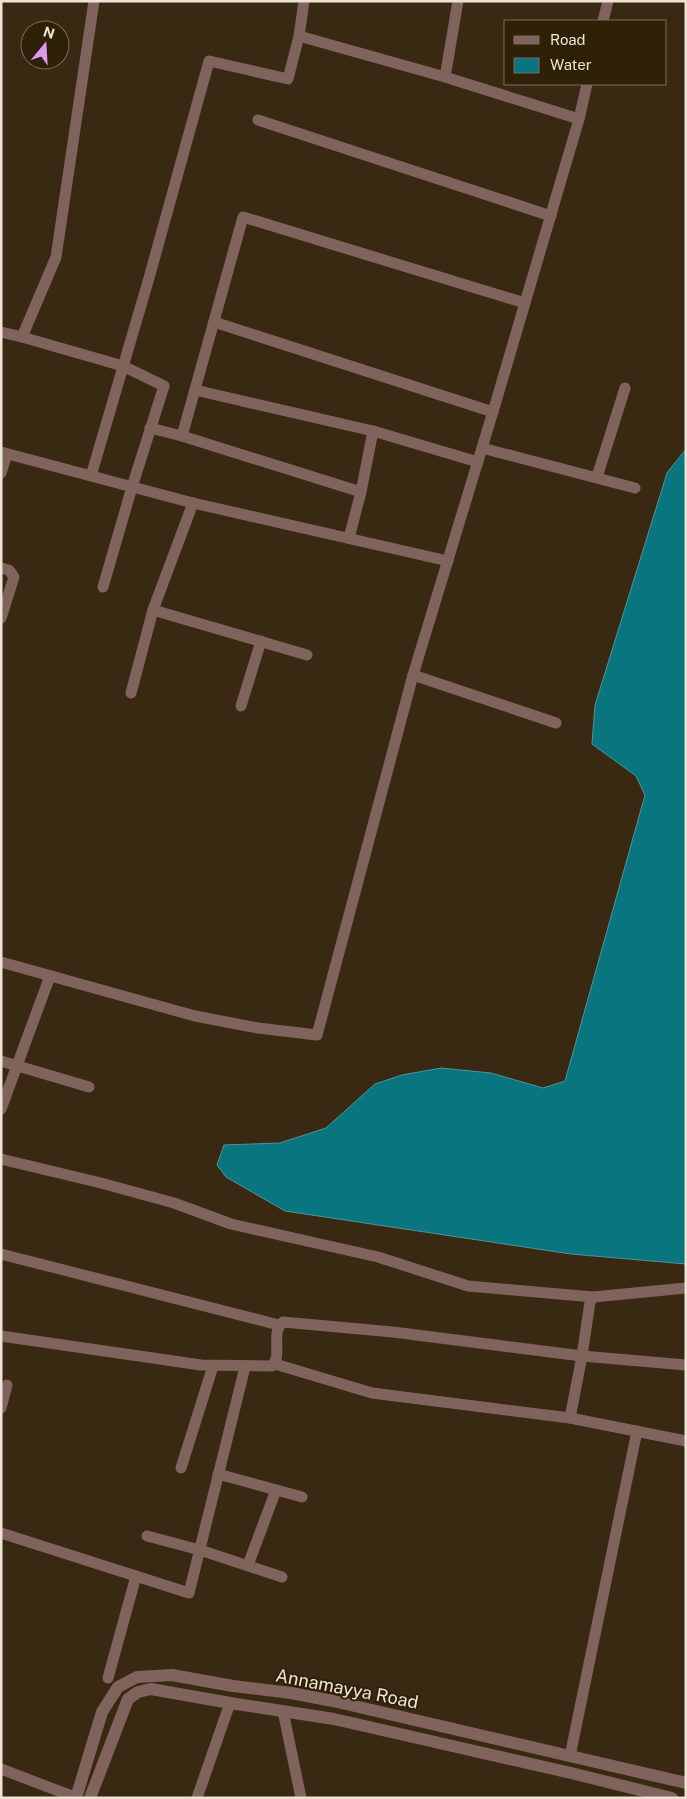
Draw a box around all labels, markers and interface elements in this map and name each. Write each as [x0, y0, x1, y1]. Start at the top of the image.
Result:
north arrow [20, 20, 70, 70]
legend [504, 20, 667, 85]
text: N [41, 23, 57, 42]
text: Road [550, 31, 586, 48]
text: Water [550, 56, 592, 73]
street label: Annamayya Road [274, 1664, 420, 1713]

